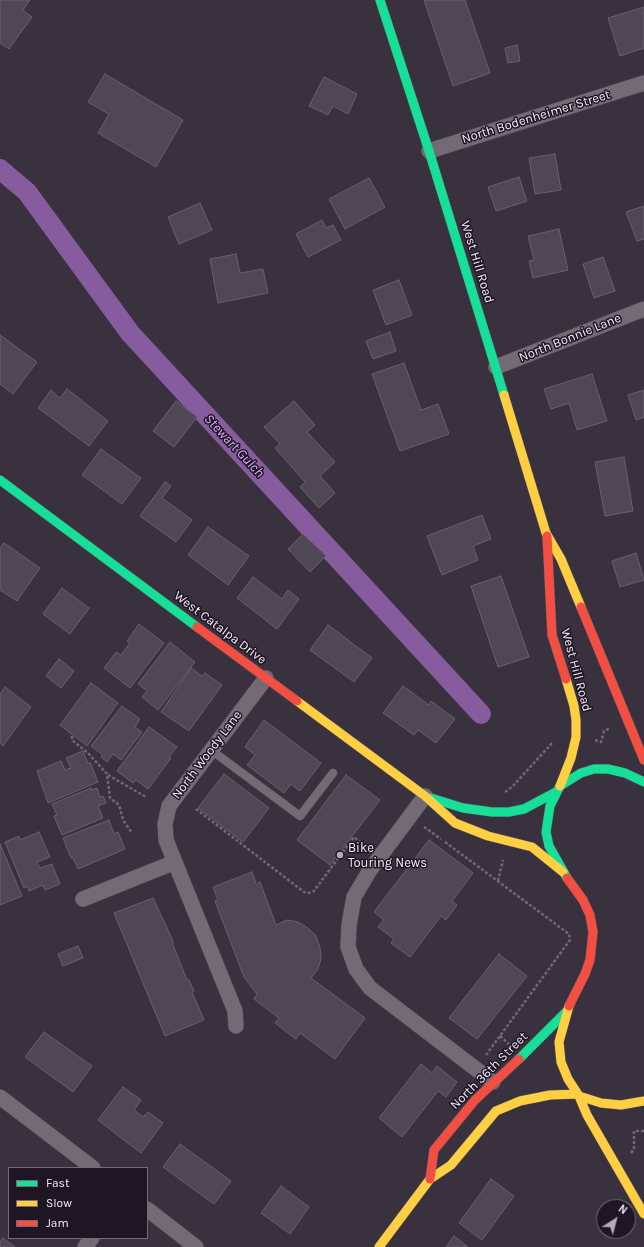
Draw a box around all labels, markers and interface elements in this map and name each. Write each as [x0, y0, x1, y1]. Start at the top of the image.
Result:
street label: North Bodenheimer Street [460, 87, 612, 147]
street label: West Hill Road [457, 219, 497, 305]
street label: North Bonnie Lane [517, 310, 623, 366]
water label: Stewart Gulch [200, 411, 268, 481]
street label: West Catalpa Drive [171, 588, 269, 668]
street label: West Hill Road [557, 627, 595, 713]
street label: North Woody Lane [169, 708, 245, 802]
place label: Bike Touring News [348, 840, 427, 871]
marker: Bike Touring News [335, 850, 345, 860]
street label: North 36th Street [447, 1029, 531, 1113]
legend [8, 1167, 148, 1239]
text: Fast [46, 1176, 69, 1190]
text: Slow [46, 1196, 72, 1210]
north arrow [596, 1199, 636, 1239]
text: N [616, 1202, 630, 1217]
text: Jam [46, 1216, 69, 1230]

